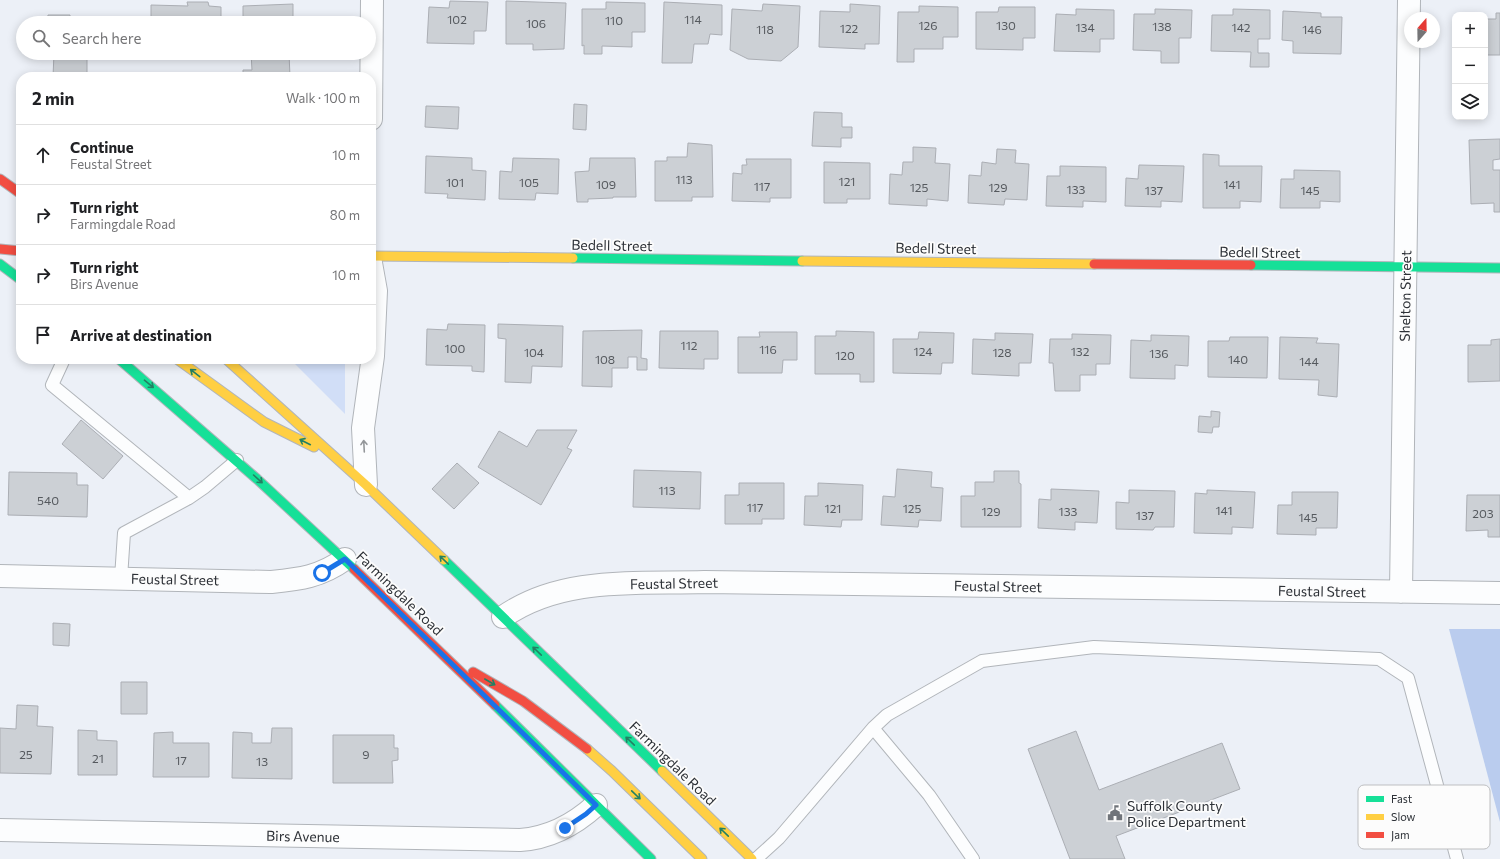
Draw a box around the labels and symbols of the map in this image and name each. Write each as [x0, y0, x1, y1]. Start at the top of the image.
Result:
house number: 102 [447, 12, 467, 26]
house number: 114 [684, 12, 702, 26]
north arrow [1404, 12, 1440, 48]
house number: 110 [605, 13, 623, 27]
house number: 106 [526, 16, 546, 30]
house number: 126 [918, 18, 938, 32]
house number: 130 [996, 18, 1016, 32]
house number: 138 [1152, 19, 1172, 33]
house number: 134 [1075, 20, 1095, 34]
house number: 142 [1232, 20, 1251, 34]
house number: 122 [840, 21, 859, 35]
house number: 118 [756, 22, 774, 36]
house number: 146 [1302, 22, 1322, 36]
house number: 113 [675, 172, 693, 186]
house number: 121 [839, 174, 855, 188]
house number: 101 [446, 175, 464, 189]
house number: 105 [519, 175, 539, 189]
house number: 109 [596, 177, 616, 191]
house number: 141 [1223, 177, 1241, 191]
house number: 117 [754, 179, 770, 193]
house number: 125 [910, 180, 928, 194]
house number: 129 [988, 180, 1008, 194]
house number: 133 [1067, 182, 1086, 196]
house number: 137 [1145, 183, 1163, 197]
house number: 145 [1300, 183, 1320, 197]
street label: Bedell Street [571, 236, 653, 254]
street label: Bedell Street [895, 239, 977, 257]
street label: Bedell Street [1219, 243, 1301, 261]
street label: Shelton Street [1396, 250, 1414, 342]
house number: 112 [681, 338, 698, 352]
house number: 100 [445, 341, 466, 355]
house number: 116 [759, 342, 777, 356]
house number: 124 [914, 344, 932, 358]
house number: 132 [1071, 344, 1090, 358]
house number: 104 [524, 345, 544, 359]
house number: 128 [992, 345, 1012, 359]
house number: 136 [1149, 346, 1169, 360]
house number: 120 [835, 348, 855, 362]
house number: 108 [595, 352, 615, 366]
house number: 140 [1228, 352, 1248, 366]
house number: 144 [1299, 354, 1319, 368]
one-way arrow [190, 369, 201, 377]
one-way arrow [144, 379, 155, 388]
one-way arrow [299, 438, 311, 446]
one-way arrow [360, 440, 368, 453]
one-way arrow [253, 474, 263, 483]
house number: 113 [658, 483, 676, 497]
house number: 540 [37, 493, 59, 507]
house number: 117 [747, 500, 763, 514]
house number: 121 [825, 501, 841, 515]
house number: 125 [903, 501, 921, 515]
house number: 141 [1215, 503, 1233, 517]
house number: 129 [981, 504, 1001, 518]
house number: 133 [1059, 504, 1078, 518]
house number: 203 [1472, 506, 1494, 520]
house number: 137 [1136, 508, 1154, 522]
house number: 145 [1298, 510, 1318, 524]
street label: Farmingdale Road [353, 547, 447, 639]
one-way arrow [439, 555, 449, 565]
route start [313, 564, 331, 582]
street label: Feustal Street [131, 570, 219, 588]
street label: Feustal Street [630, 574, 718, 592]
street label: Feustal Street [954, 577, 1042, 595]
street label: Feustal Street [1278, 582, 1366, 600]
one-way arrow [532, 646, 542, 656]
one-way arrow [484, 678, 495, 686]
street label: Farmingdale Road [626, 717, 720, 809]
one-way arrow [625, 736, 635, 746]
house number: 25 [19, 747, 33, 761]
house number: 9 [362, 747, 370, 761]
house number: 21 [92, 751, 104, 765]
house number: 17 [175, 753, 187, 767]
house number: 13 [256, 754, 268, 768]
legend [1358, 785, 1490, 849]
one-way arrow [631, 790, 641, 800]
text: Fast [1391, 792, 1413, 805]
place label: Suffolk County Police Department [1127, 797, 1246, 830]
public building icon: Suffolk County Police Department [1106, 804, 1124, 822]
text: Slow [1391, 810, 1416, 823]
route end [556, 819, 574, 837]
street label: Birs Avenue [266, 827, 340, 845]
one-way arrow [719, 827, 729, 837]
text: Jam [1391, 828, 1410, 842]

